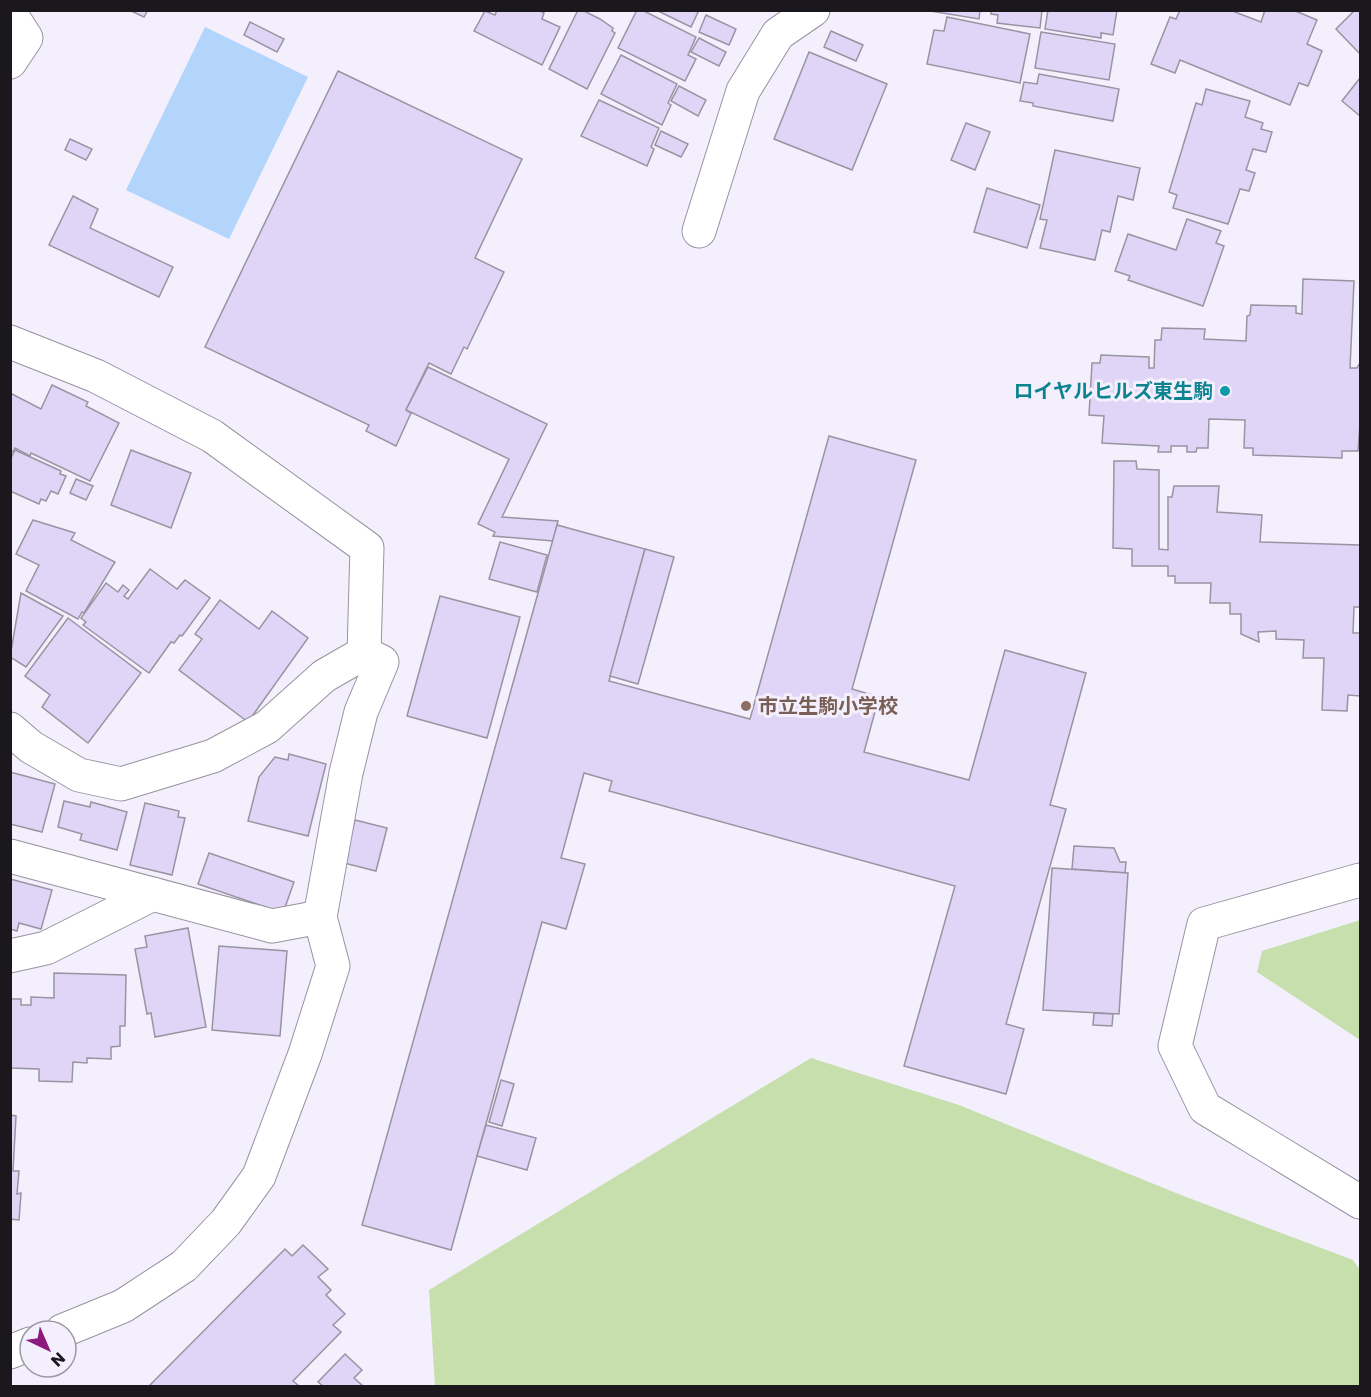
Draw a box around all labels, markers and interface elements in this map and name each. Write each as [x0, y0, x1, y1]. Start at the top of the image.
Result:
place label: ロイヤルヒルズ東生駒 [1014, 377, 1213, 405]
marker: ロイヤルヒルズ東生駒 [1218, 384, 1232, 398]
place label: 市立生駒小学校 [758, 692, 898, 720]
marker: 市立生駒小学校 [739, 699, 753, 713]
north arrow [18, 1319, 78, 1379]
text: N [46, 1347, 70, 1372]

